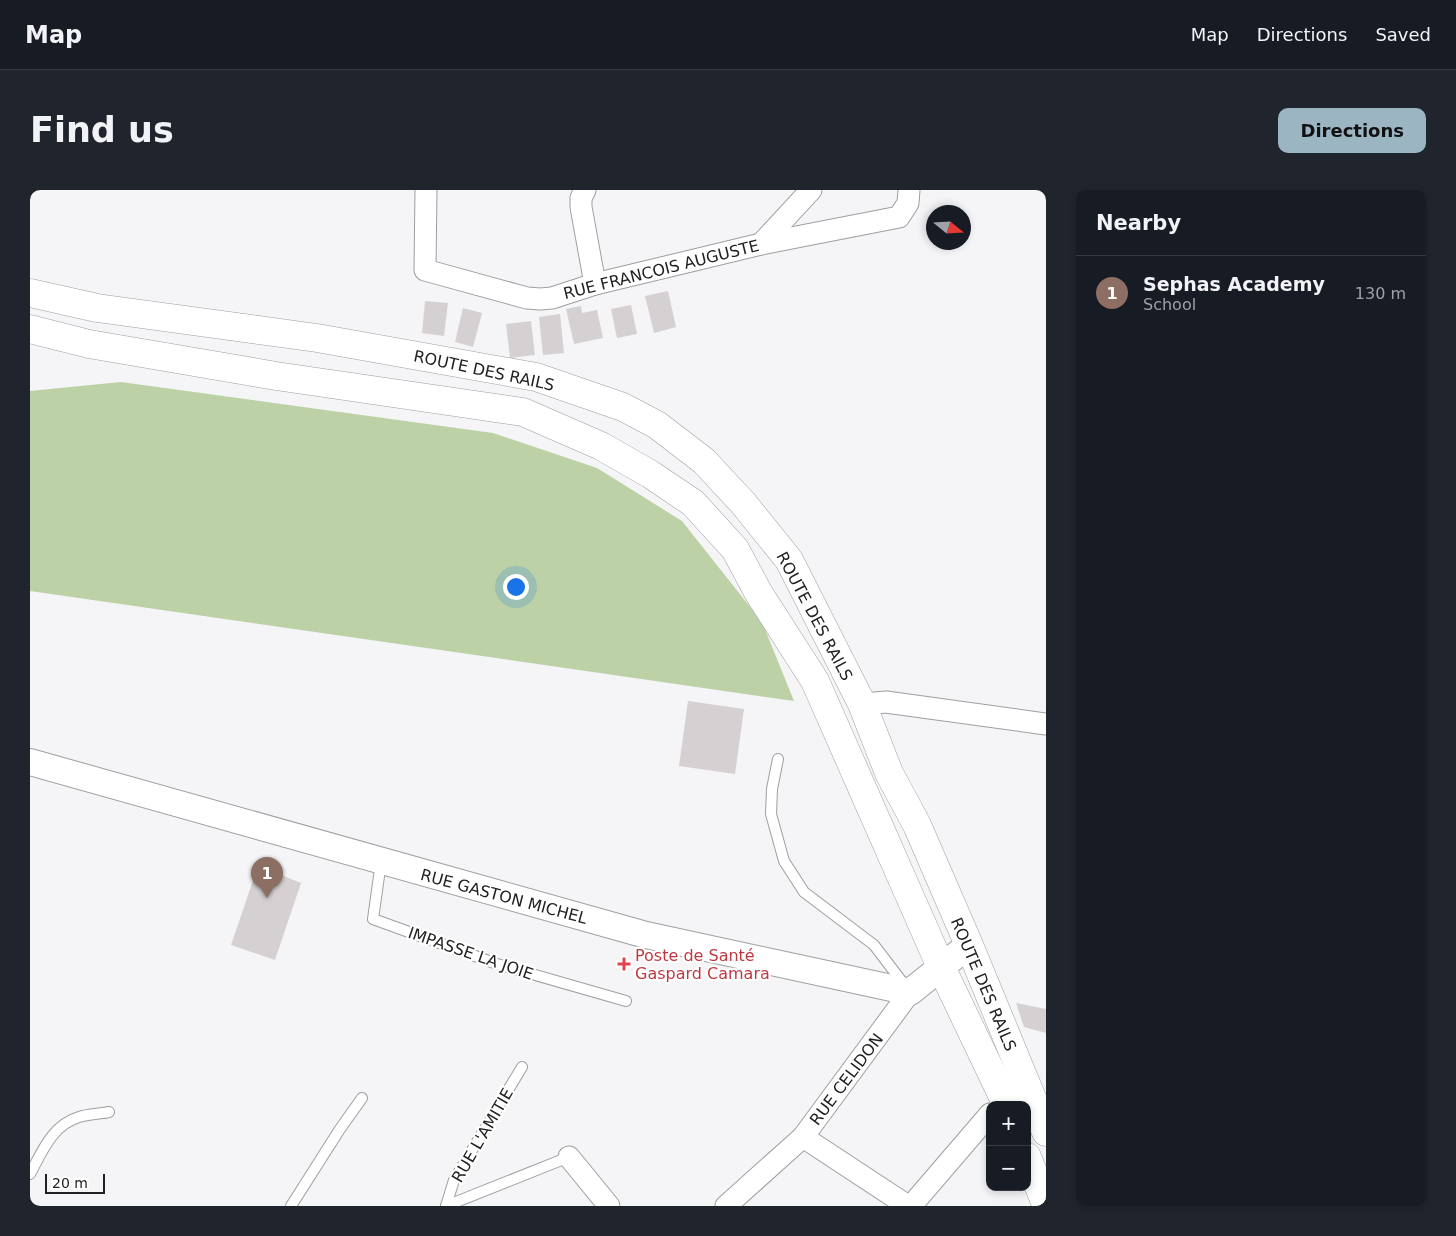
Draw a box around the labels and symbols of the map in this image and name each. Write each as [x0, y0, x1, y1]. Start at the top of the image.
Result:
north arrow [926, 205, 971, 250]
street label: RUE FRANCOIS AUGUSTE [561, 236, 761, 303]
street label: ROUTE DES RAILS [412, 346, 556, 395]
street label: ROUTE DES RAILS [773, 549, 857, 684]
your location [503, 574, 529, 600]
pin: 1 [251, 857, 283, 898]
street label: RUE GASTON MICHEL [418, 865, 589, 928]
street label: ROUTE DES RAILS [947, 915, 1020, 1054]
street label: IMPASSE LA JOIE [406, 923, 536, 984]
place label: Poste de Santé Gaspard Camara [635, 946, 770, 983]
marker: Poste de Santé Gaspard Camara [617, 957, 631, 971]
street label: RUE CELIDON [806, 1030, 887, 1129]
street label: RUE L'AMITIE [448, 1085, 517, 1186]
scale bar [45, 1171, 105, 1194]

